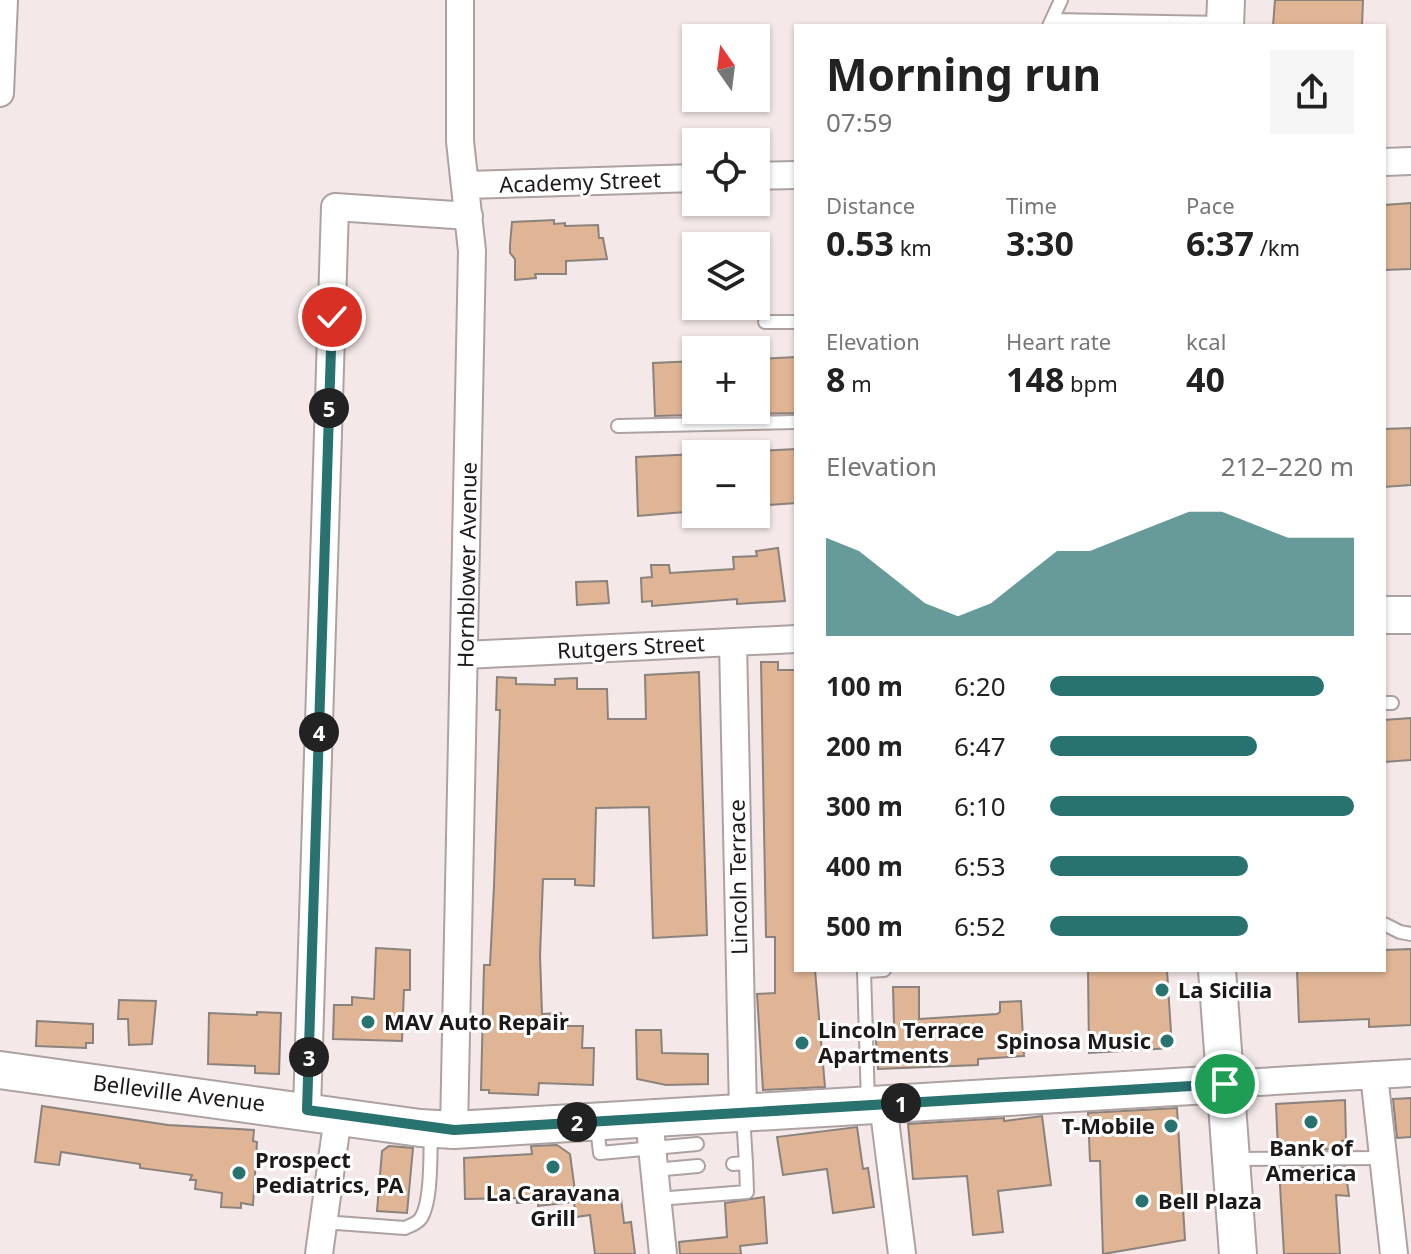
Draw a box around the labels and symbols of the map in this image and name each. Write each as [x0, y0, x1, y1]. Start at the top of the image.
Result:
north arrow [682, 24, 770, 112]
street label: Academy Street [499, 163, 661, 199]
pin [298, 283, 366, 351]
pin: 5 [309, 388, 349, 428]
street label: Hornblower Avenue [449, 462, 483, 668]
street label: Rutgers Street [556, 627, 706, 665]
pin: 4 [299, 712, 339, 752]
street label: Lincoln Terrace [721, 799, 753, 955]
place label: La Sicilia [1178, 974, 1272, 1004]
marker: La Sicilia [1153, 981, 1171, 999]
place label: MAV Auto Repair [384, 1006, 569, 1036]
marker: MAV Auto Repair [359, 1013, 377, 1031]
place label: Lincoln Terrace Apartments [818, 1014, 984, 1069]
place label: Spinosa Music [996, 1025, 1151, 1055]
marker: Spinosa Music [1158, 1032, 1176, 1050]
marker: Lincoln Terrace Apartments [793, 1034, 811, 1052]
pin: 3 [289, 1037, 329, 1077]
pin [1191, 1050, 1259, 1118]
street label: Belleville Avenue [91, 1067, 267, 1117]
pin: 1 [881, 1083, 921, 1123]
pin: 2 [557, 1102, 597, 1142]
place label: T-Mobile [1061, 1110, 1155, 1140]
marker: Bank of America [1302, 1113, 1320, 1131]
marker: T-Mobile [1162, 1117, 1180, 1135]
place label: Bank of America [1266, 1132, 1356, 1187]
place label: Prospect Pediatrics, PA [255, 1144, 404, 1199]
marker: La Caravana Grill [544, 1158, 562, 1176]
marker: Prospect Pediatrics, PA [230, 1164, 248, 1182]
place label: La Caravana Grill [486, 1177, 620, 1232]
place label: Bell Plaza [1158, 1185, 1262, 1215]
marker: Bell Plaza [1133, 1192, 1151, 1210]

